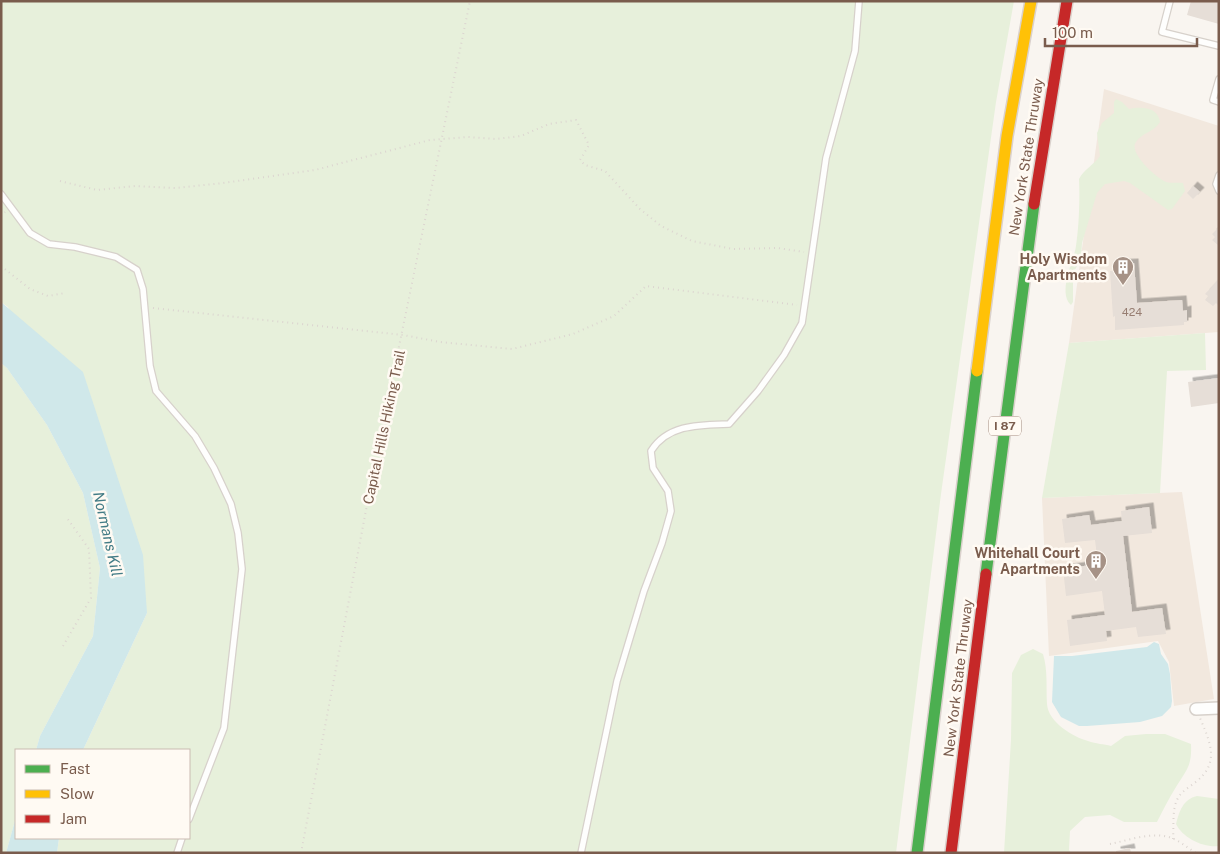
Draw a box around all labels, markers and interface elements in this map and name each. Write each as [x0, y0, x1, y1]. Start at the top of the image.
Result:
scale bar [1045, 15, 1198, 47]
text: 100 m [1052, 24, 1093, 41]
street label: New York State Thruway [1006, 77, 1046, 237]
place label: Holy Wisdom Apartments [1020, 251, 1107, 283]
building icon: Holy Wisdom Apartments [1111, 255, 1135, 286]
house number: 424 [1122, 306, 1142, 318]
street label: Capital Hills Hiking Trail [360, 348, 408, 506]
road number: I 87 [989, 416, 1021, 436]
water label: Normans Kill [90, 490, 126, 578]
place label: Whitehall Court Apartments [974, 545, 1080, 577]
building icon: Whitehall Court Apartments [1084, 549, 1108, 580]
street label: New York State Thruway [940, 598, 976, 758]
legend [15, 749, 190, 839]
text: Fast [60, 760, 90, 777]
text: Slow [60, 785, 95, 802]
text: Jam [60, 810, 87, 827]

